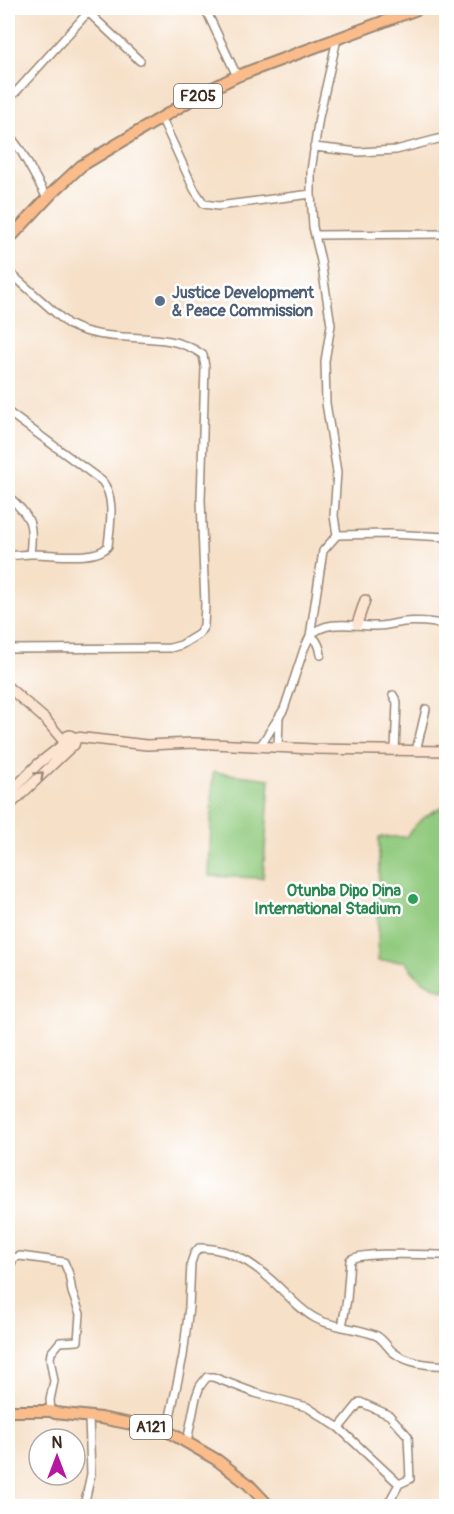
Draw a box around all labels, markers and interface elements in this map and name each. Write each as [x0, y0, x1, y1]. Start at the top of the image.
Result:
road number: F205 [174, 84, 222, 108]
place label: Justice Development & Peace Commission [172, 283, 314, 321]
marker: Justice Development & Peace Commission [153, 294, 167, 308]
one-way arrow [32, 772, 43, 783]
place label: Otunba Dipo Dina International Stadium [254, 881, 402, 919]
marker: Otunba Dipo Dina International Stadium [406, 892, 420, 906]
road number: A121 [130, 1415, 172, 1439]
north arrow [27, 1427, 87, 1487]
text: N [52, 1433, 63, 1453]

